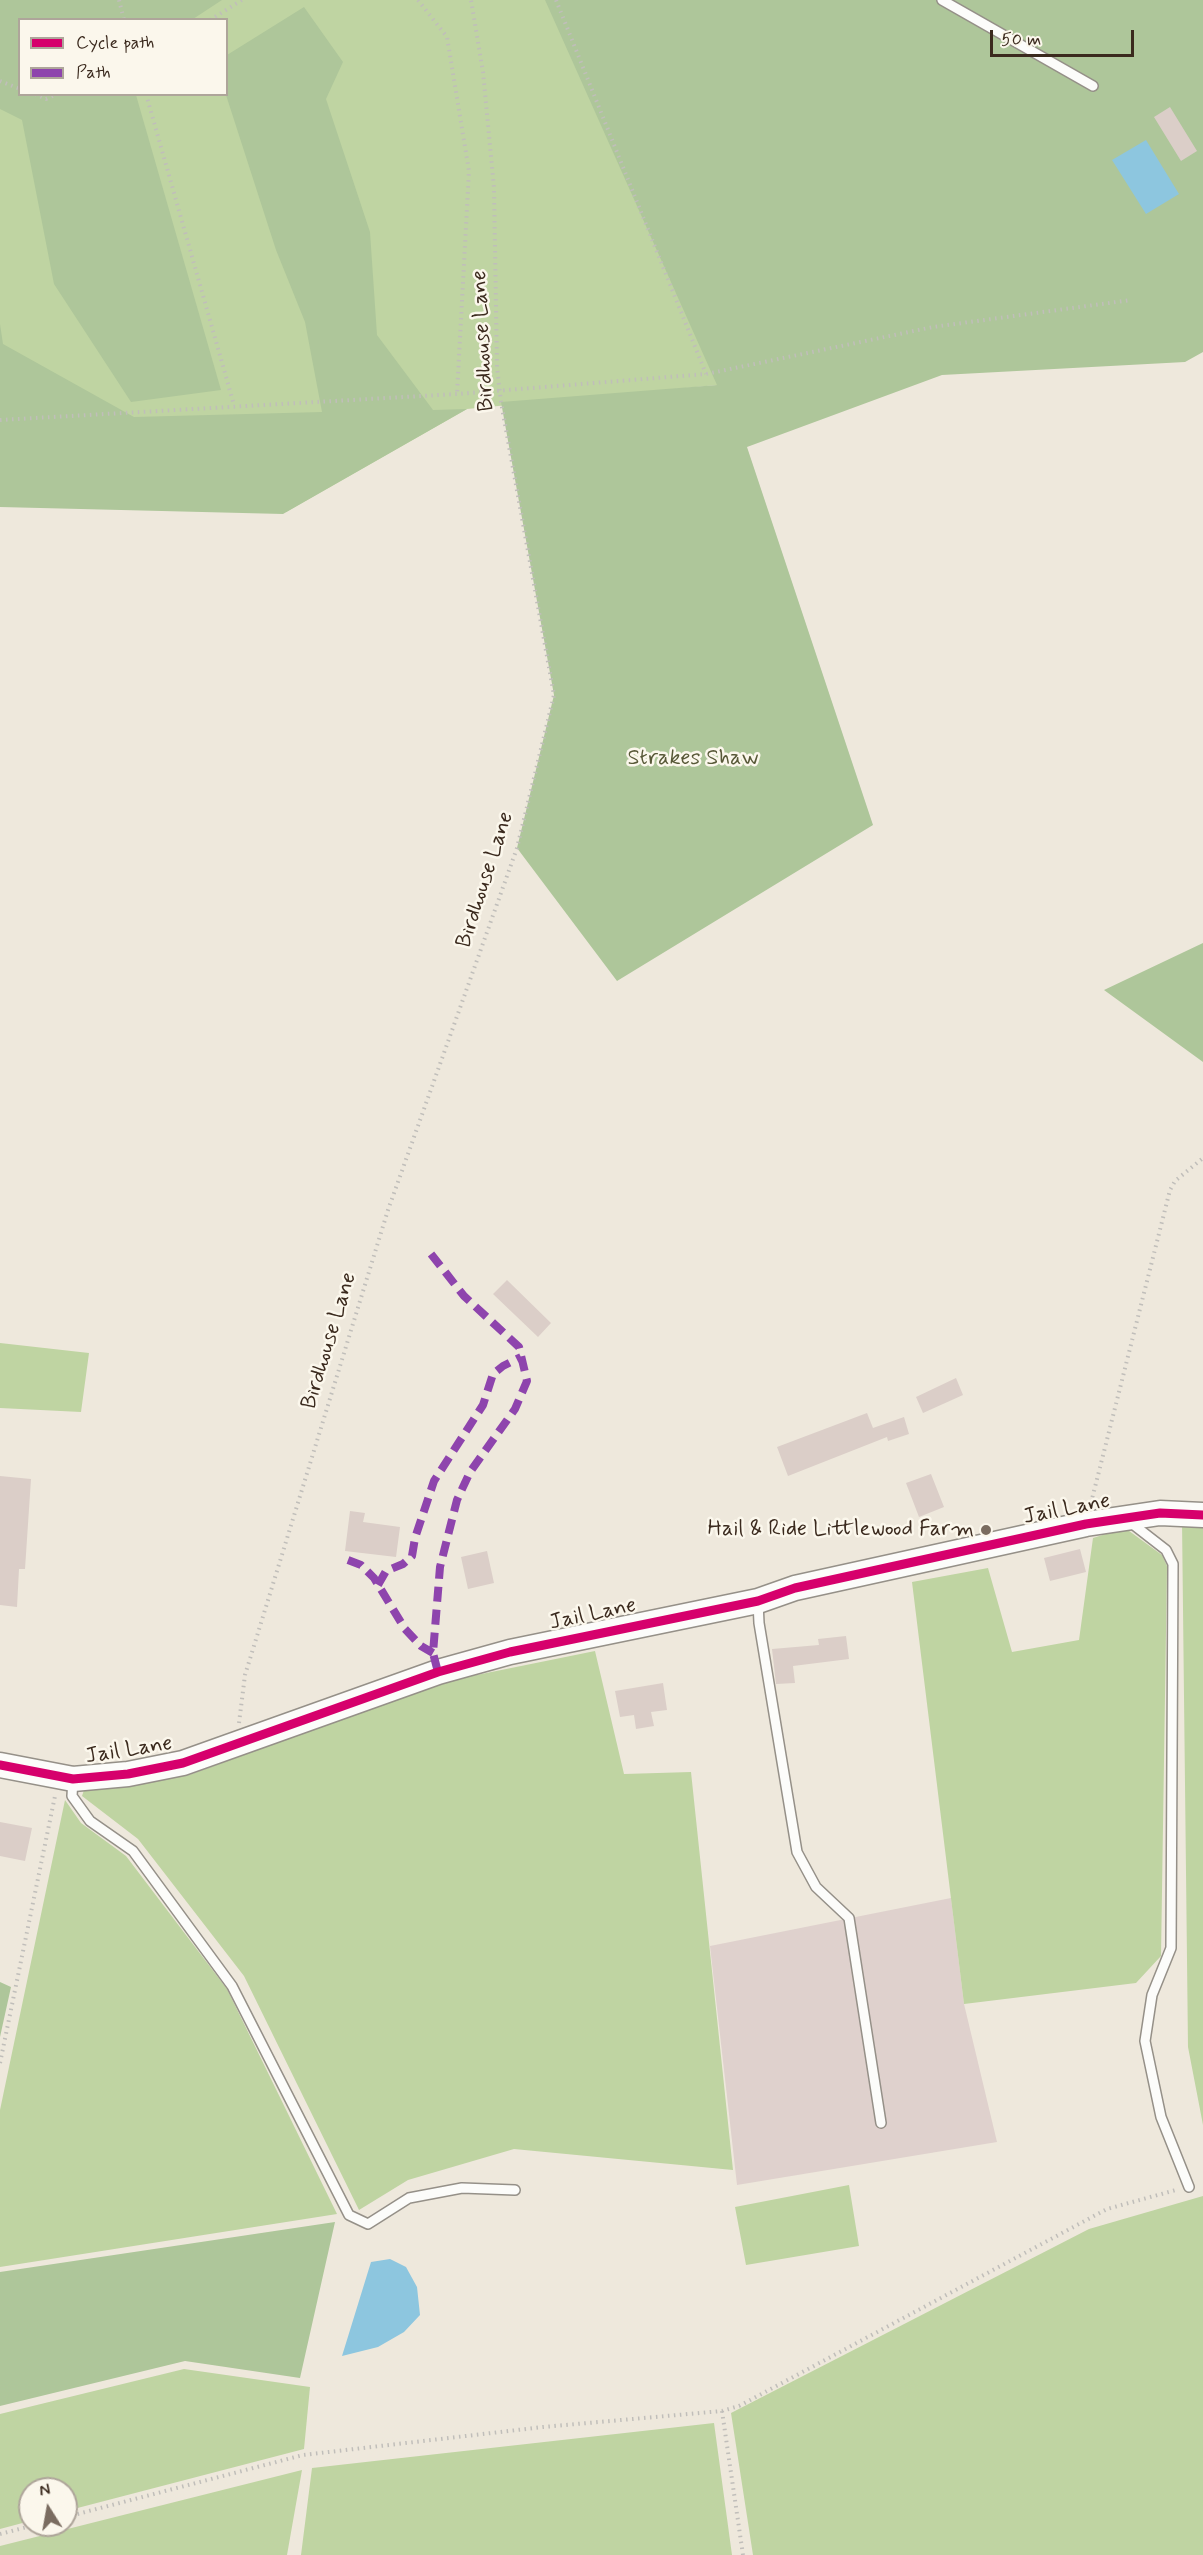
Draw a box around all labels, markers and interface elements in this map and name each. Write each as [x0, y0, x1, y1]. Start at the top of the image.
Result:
legend [18, 18, 228, 96]
scale bar [993, 18, 1137, 56]
text: 50 m [1001, 28, 1041, 52]
text: Cycle path [76, 31, 154, 55]
text: Path [76, 61, 111, 85]
street label: Birdhouse Lane [467, 270, 501, 412]
park label: Strakes Shaw [627, 746, 759, 772]
street label: Birdhouse Lane [452, 809, 520, 951]
street label: Birdhouse Lane [297, 1270, 363, 1412]
street label: Jail Lane [1021, 1489, 1113, 1531]
place label: Hail & Ride Littlewood Farm [708, 1517, 974, 1543]
marker: Hail & Ride Littlewood Farm [979, 1523, 993, 1537]
street label: Jail Lane [547, 1593, 639, 1637]
street label: Jail Lane [84, 1731, 174, 1771]
north arrow [18, 2477, 78, 2537]
text: N [38, 2479, 52, 2502]

